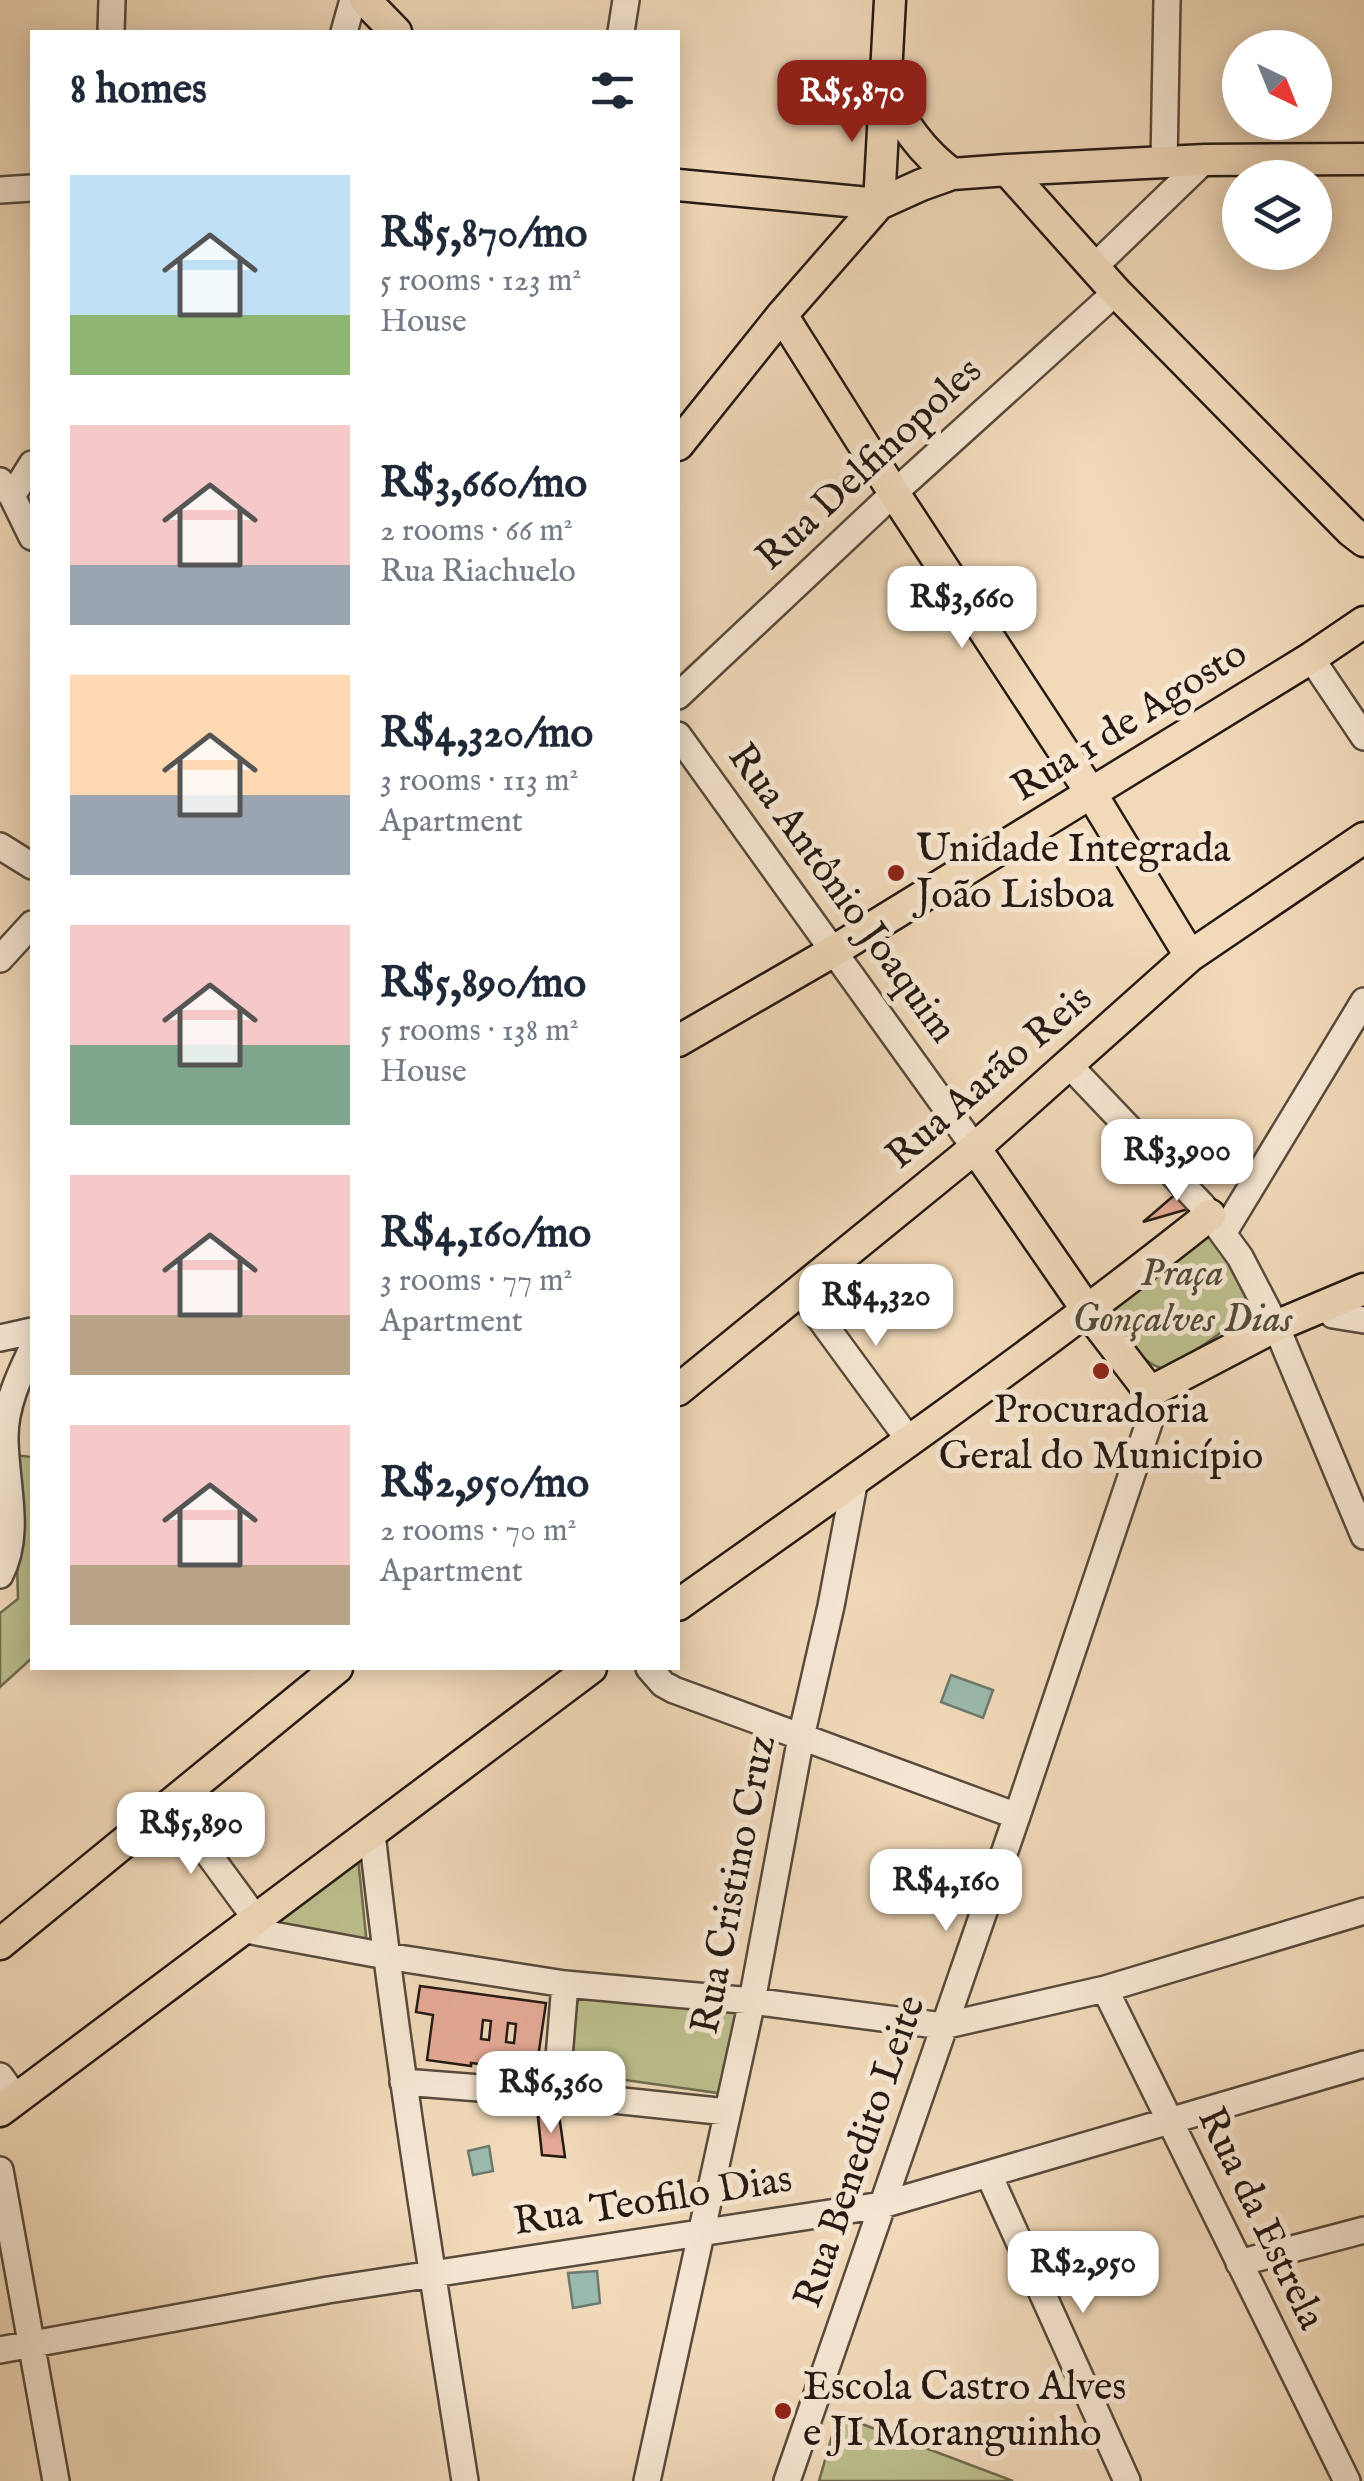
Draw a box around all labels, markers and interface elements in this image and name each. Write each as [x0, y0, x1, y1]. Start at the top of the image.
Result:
north arrow [1222, 30, 1332, 140]
map controls [1222, 30, 1332, 270]
pin: R$5,870 [760, 60, 944, 145]
icon: filters [585, 63, 640, 118]
text: 8 homes [70, 64, 207, 117]
text: R$5,870 [799, 72, 905, 113]
button: layers [1222, 160, 1332, 270]
text: R$5,870/mo [380, 208, 587, 261]
icon: home [150, 215, 270, 335]
text: 5 rooms · 123 m² [380, 261, 581, 302]
text: House [380, 302, 467, 343]
street label: Rua Delfinopoles [746, 347, 994, 583]
text: R$3,660/mo [380, 458, 587, 511]
icon: home [150, 465, 270, 585]
text: 2 rooms · 66 m² [380, 511, 573, 552]
text: Rua Riachuelo [380, 552, 576, 593]
pin: R$3,660 [870, 566, 1054, 651]
text: R$3,660 [909, 578, 1015, 619]
street label: Rua 1 de Agosto [1003, 629, 1257, 815]
text: R$4,320/mo [380, 708, 593, 761]
icon: home [150, 715, 270, 835]
street label: Rua Antônio Joaquim [715, 734, 967, 1054]
text: 3 rooms · 113 m² [380, 761, 579, 802]
text: Apartment [380, 802, 523, 843]
place label: Unidade Integrada João Lisboa [912, 825, 1231, 922]
marker: Unidade Integrada João Lisboa [885, 862, 907, 884]
text: R$5,890/mo [380, 958, 586, 1011]
icon: home [150, 965, 270, 1085]
street label: Rua Aarão Reis [876, 974, 1104, 1182]
text: 5 rooms · 138 m² [380, 1011, 579, 1052]
text: House [380, 1052, 467, 1093]
pin: R$3,900 [1085, 1119, 1269, 1204]
text: R$3,900 [1123, 1131, 1231, 1172]
text: R$4,160/mo [380, 1208, 591, 1261]
icon: home [150, 1215, 270, 1335]
park label: Praça Gonçalves Dias [1072, 1249, 1293, 1346]
text: 3 rooms · 77 m² [380, 1261, 573, 1302]
pin: R$4,320 [784, 1264, 968, 1349]
text: R$4,320 [821, 1276, 931, 1317]
text: Apartment [380, 1302, 523, 1343]
marker: Procuradoria Geral do Município [1090, 1360, 1112, 1382]
place label: Procuradoria Geral do Município [939, 1386, 1263, 1483]
text: R$2,950/mo [380, 1458, 589, 1511]
icon: home [150, 1465, 270, 1585]
text: 2 rooms · 70 m² [380, 1511, 577, 1552]
text: Apartment [380, 1552, 523, 1593]
street label: Rua Cristino Cruz [681, 1731, 789, 2039]
pin: R$5,890 [99, 1792, 283, 1877]
text: R$5,890 [139, 1804, 243, 1845]
pin: R$4,160 [854, 1849, 1038, 1934]
text: R$4,160 [892, 1861, 1000, 1902]
street label: Rua Benedito Leite [784, 1989, 938, 2315]
pin: R$6,360 [459, 2051, 643, 2136]
text: R$6,360 [498, 2063, 604, 2104]
street label: Rua da Estrela [1184, 2099, 1336, 2339]
street label: Rua Teofilo Dias [510, 2155, 796, 2249]
pin: R$2,950 [991, 2231, 1175, 2316]
text: R$2,950 [1030, 2243, 1136, 2284]
place label: Escola Castro Alves e JI Moranguinho [803, 2363, 1126, 2460]
marker: Escola Castro Alves e JI Moranguinho [772, 2400, 794, 2422]

